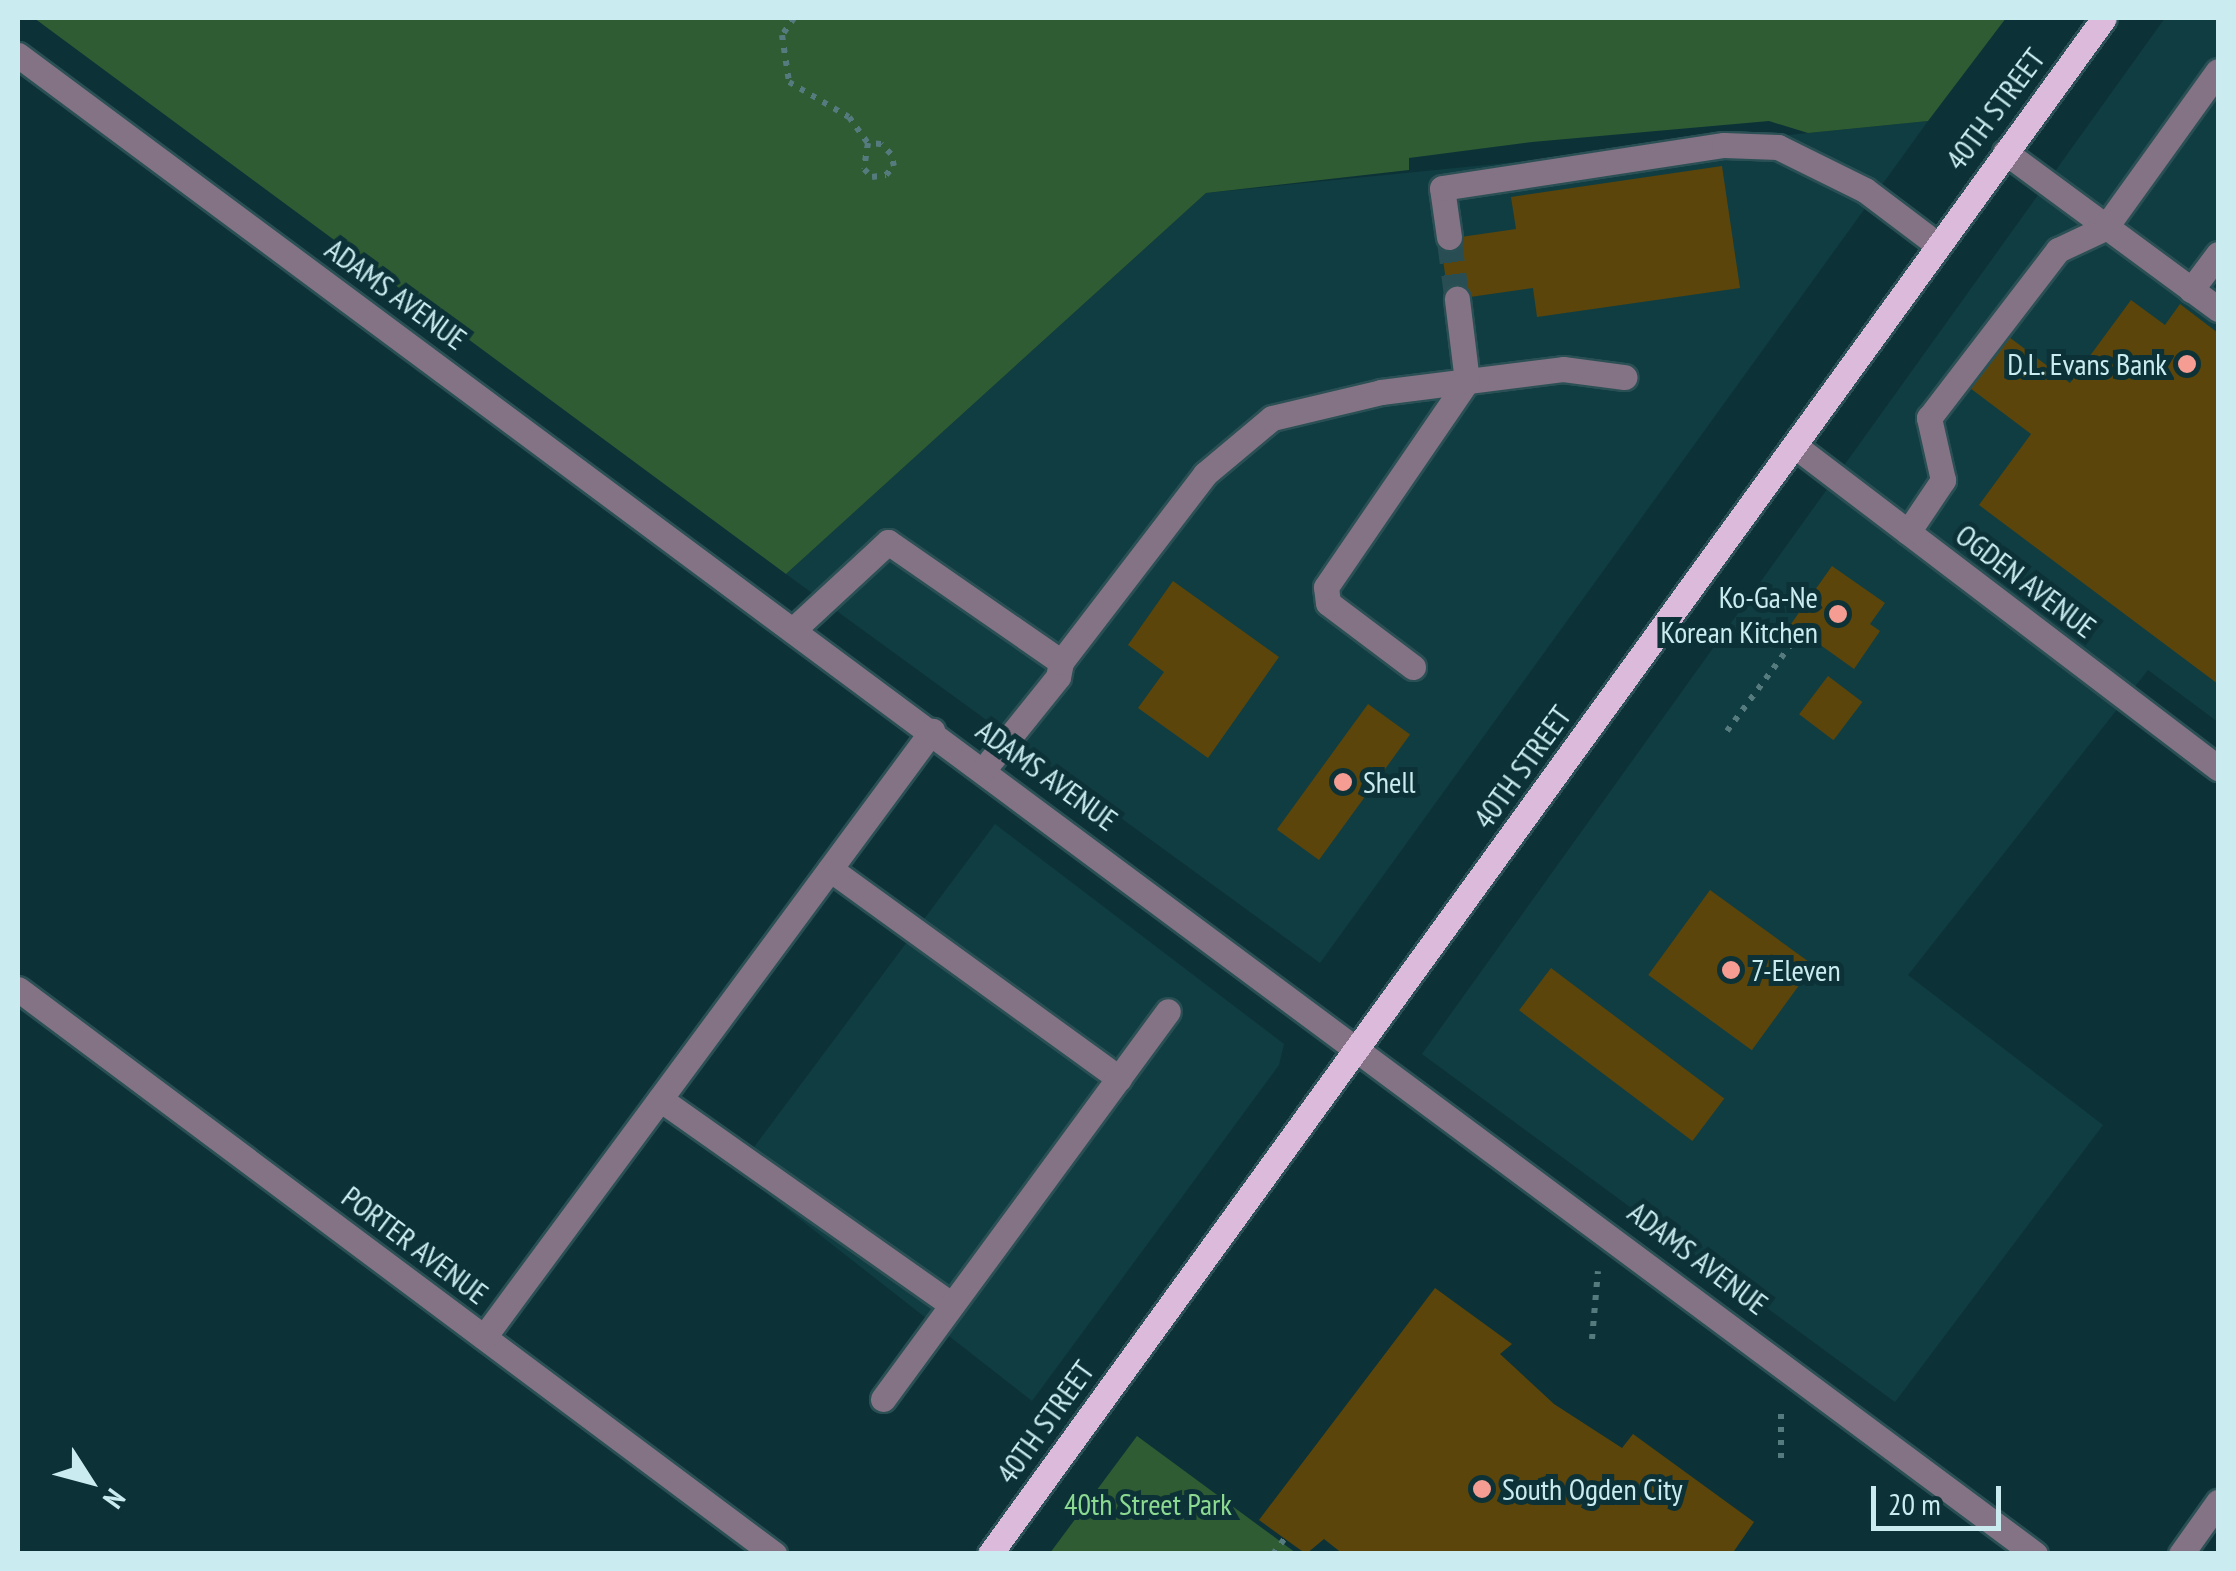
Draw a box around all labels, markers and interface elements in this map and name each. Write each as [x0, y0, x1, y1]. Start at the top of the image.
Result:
street label: 40TH STREET [1938, 41, 2052, 177]
street label: ADAMS AVENUE [318, 231, 474, 357]
place label: D.L. Evans Bank [2005, 346, 2167, 382]
marker: D.L. Evans Bank [2176, 353, 2198, 375]
street label: OGDEN AVENUE [1949, 516, 2103, 646]
place label: Ko-Ga-Ne Korean Kitchen [1661, 579, 1818, 650]
marker: Ko-Ga-Ne Korean Kitchen [1827, 603, 1849, 625]
street label: 40TH STREET [1466, 699, 1578, 835]
street label: ADAMS AVENUE [969, 712, 1125, 838]
place label: Shell [1363, 764, 1415, 800]
marker: Shell [1332, 771, 1354, 793]
place label: 7-Eleven [1751, 952, 1841, 988]
marker: 7-Eleven [1720, 959, 1742, 981]
street label: PORTER AVENUE [335, 1178, 495, 1312]
street label: ADAMS AVENUE [1621, 1194, 1775, 1322]
street label: 40TH STREET [989, 1354, 1101, 1490]
north arrow [40, 1431, 140, 1531]
scale bar [1876, 1466, 2006, 1528]
place label: South Ogden City [1502, 1471, 1683, 1507]
marker: South Ogden City [1471, 1478, 1493, 1500]
text: N [95, 1482, 134, 1516]
text: 20 m [1888, 1484, 1941, 1523]
park label: 40th Street Park [1064, 1486, 1232, 1522]

